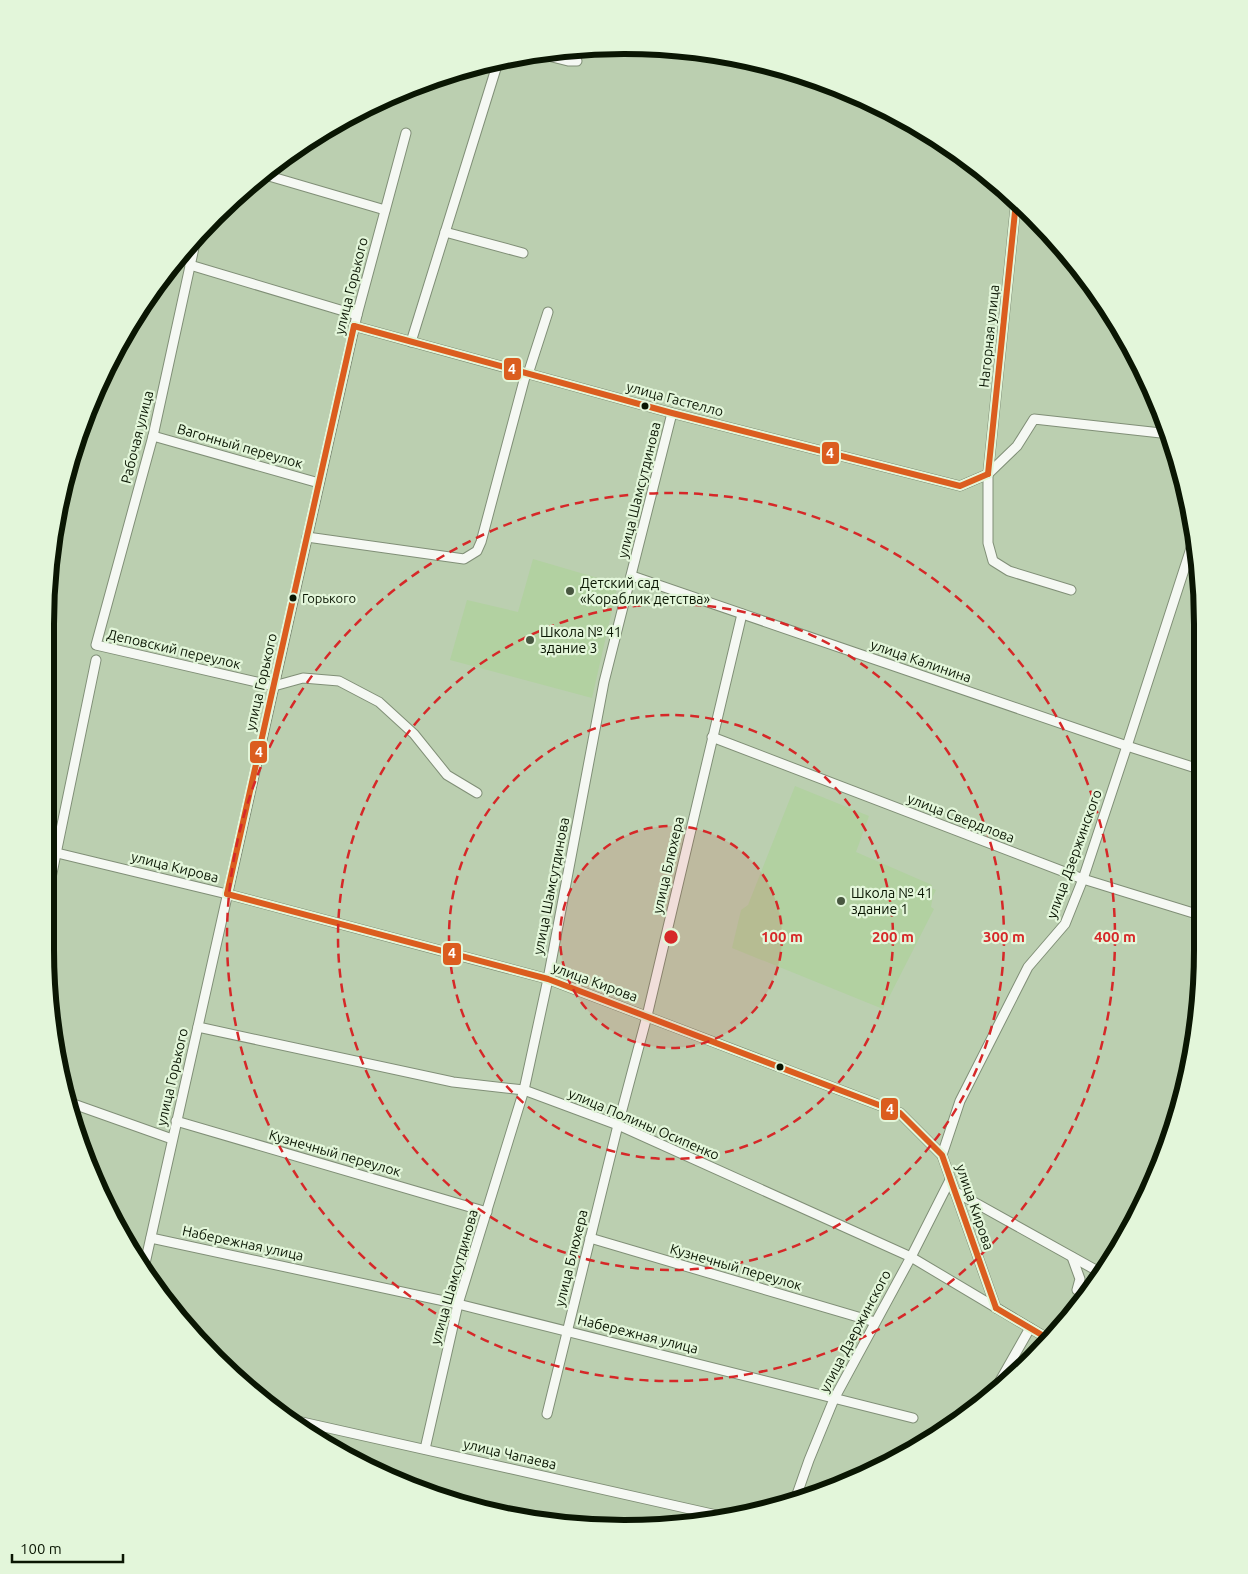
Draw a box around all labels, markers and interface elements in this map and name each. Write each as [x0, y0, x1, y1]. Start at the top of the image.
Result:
street label: улица Горького [331, 236, 371, 336]
street label: Нагорная улица [976, 284, 1002, 388]
line badge: 4 [503, 357, 522, 381]
text: 4 [508, 361, 516, 377]
street label: улица Гастелло [625, 378, 725, 420]
street label: Рабочая улица [118, 389, 156, 485]
unlabelled marker [640, 401, 650, 411]
street label: Вагонный переулок [175, 420, 305, 472]
street label: улица Шамсутдинова [614, 420, 664, 560]
line badge: 4 [821, 441, 840, 465]
text: 4 [826, 445, 834, 461]
place label: Детский сад «Кораблик детства» [580, 575, 711, 607]
marker: Детский сад «Кораблик детства» [564, 585, 576, 597]
place label: Горького [302, 591, 356, 605]
marker: Горького [288, 593, 298, 603]
place label: Школа № 41 здание 3 [540, 624, 622, 656]
street label: Деповский переулок [106, 626, 242, 672]
street label: улица Горького [242, 632, 280, 732]
marker: Школа № 41 здание 3 [524, 634, 536, 646]
street label: улица Калинина [868, 636, 974, 686]
line badge: 4 [249, 740, 268, 764]
text: 4 [255, 744, 263, 760]
street label: улица Дзержинского [1043, 787, 1105, 921]
street label: улица Свердлова [905, 790, 1017, 846]
street label: улица Блюхера [649, 815, 687, 915]
street label: улица Шамсутдинова [530, 816, 572, 956]
street label: улица Кирова [130, 848, 220, 886]
place label: Школа № 41 здание 1 [851, 885, 933, 917]
marker: Школа № 41 здание 1 [835, 895, 847, 907]
centre of rings [662, 928, 680, 946]
text: 100 m [761, 928, 803, 945]
text: 200 m [872, 928, 914, 945]
text: 300 m [983, 928, 1025, 945]
text: 400 m [1094, 928, 1136, 945]
line badge: 4 [442, 942, 462, 966]
text: 4 [448, 945, 456, 961]
street label: улица Кирова [550, 959, 640, 1005]
street label: улица Горького [153, 1027, 191, 1127]
unlabelled marker [775, 1062, 785, 1072]
street label: улица Полины Осипенко [566, 1085, 722, 1163]
line badge: 4 [880, 1097, 899, 1121]
text: 4 [886, 1101, 894, 1117]
street label: Кузнечный переулок [267, 1126, 403, 1180]
street label: улица Кирова [953, 1162, 997, 1252]
street label: улица Шамсутдинова [427, 1208, 481, 1346]
street label: улица Блюхера [551, 1208, 591, 1308]
street label: Набережная улица [181, 1222, 305, 1264]
street label: Кузнечный переулок [668, 1240, 804, 1294]
street label: улица Дзержинского [816, 1267, 894, 1395]
street label: Набережная улица [576, 1311, 700, 1357]
street label: улица Чапаева [462, 1435, 558, 1473]
scale bar [12, 1532, 124, 1564]
text: 100 m [20, 1540, 62, 1557]

